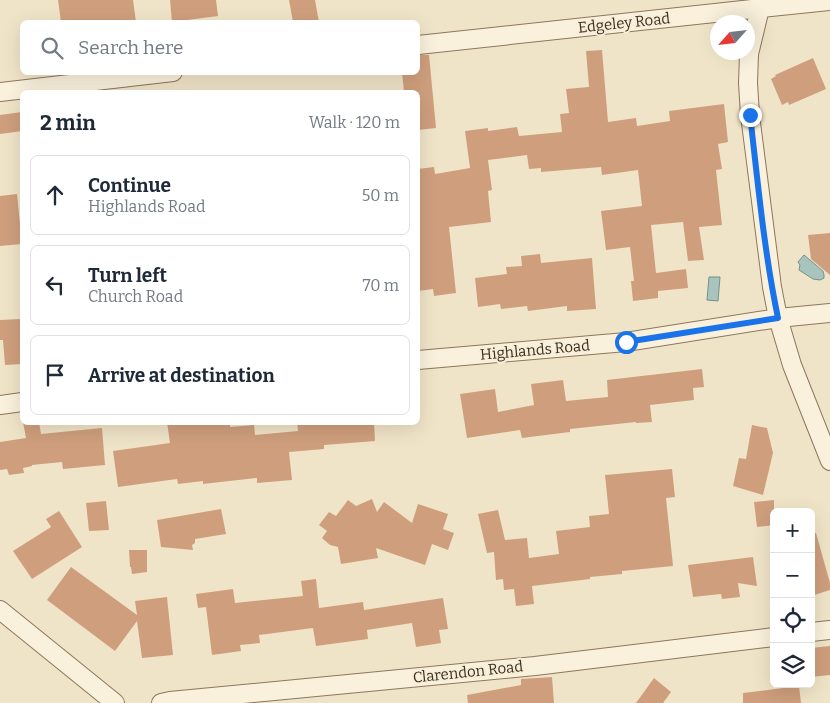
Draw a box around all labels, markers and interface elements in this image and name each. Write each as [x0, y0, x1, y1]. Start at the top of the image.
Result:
street label: Edgeley Road [577, 9, 671, 37]
north arrow [710, 15, 755, 60]
search box [20, 20, 420, 75]
icon: search [38, 34, 66, 62]
text: Search here [78, 36, 183, 59]
route end [739, 104, 762, 127]
text: 2 min [40, 110, 96, 136]
text: Walk · 120 m [309, 113, 400, 132]
text: Continue [88, 174, 171, 197]
icon: ahead [41, 181, 69, 209]
text: 50 m [362, 186, 399, 205]
text: Highlands Road [88, 197, 205, 216]
text: Turn left [88, 264, 167, 287]
icon: left [41, 271, 69, 299]
text: 70 m [363, 276, 399, 295]
text: Church Road [88, 287, 183, 306]
route start [615, 331, 638, 354]
street label: Highlands Road [479, 336, 591, 364]
icon: arrive [41, 361, 69, 389]
text: Arrive at destination [88, 364, 275, 387]
map controls [770, 508, 815, 688]
button: + [770, 508, 815, 553]
button: − [770, 553, 815, 598]
button: locate [770, 598, 815, 643]
button: layers [770, 643, 815, 688]
street label: Clarendon Road [412, 657, 524, 687]

